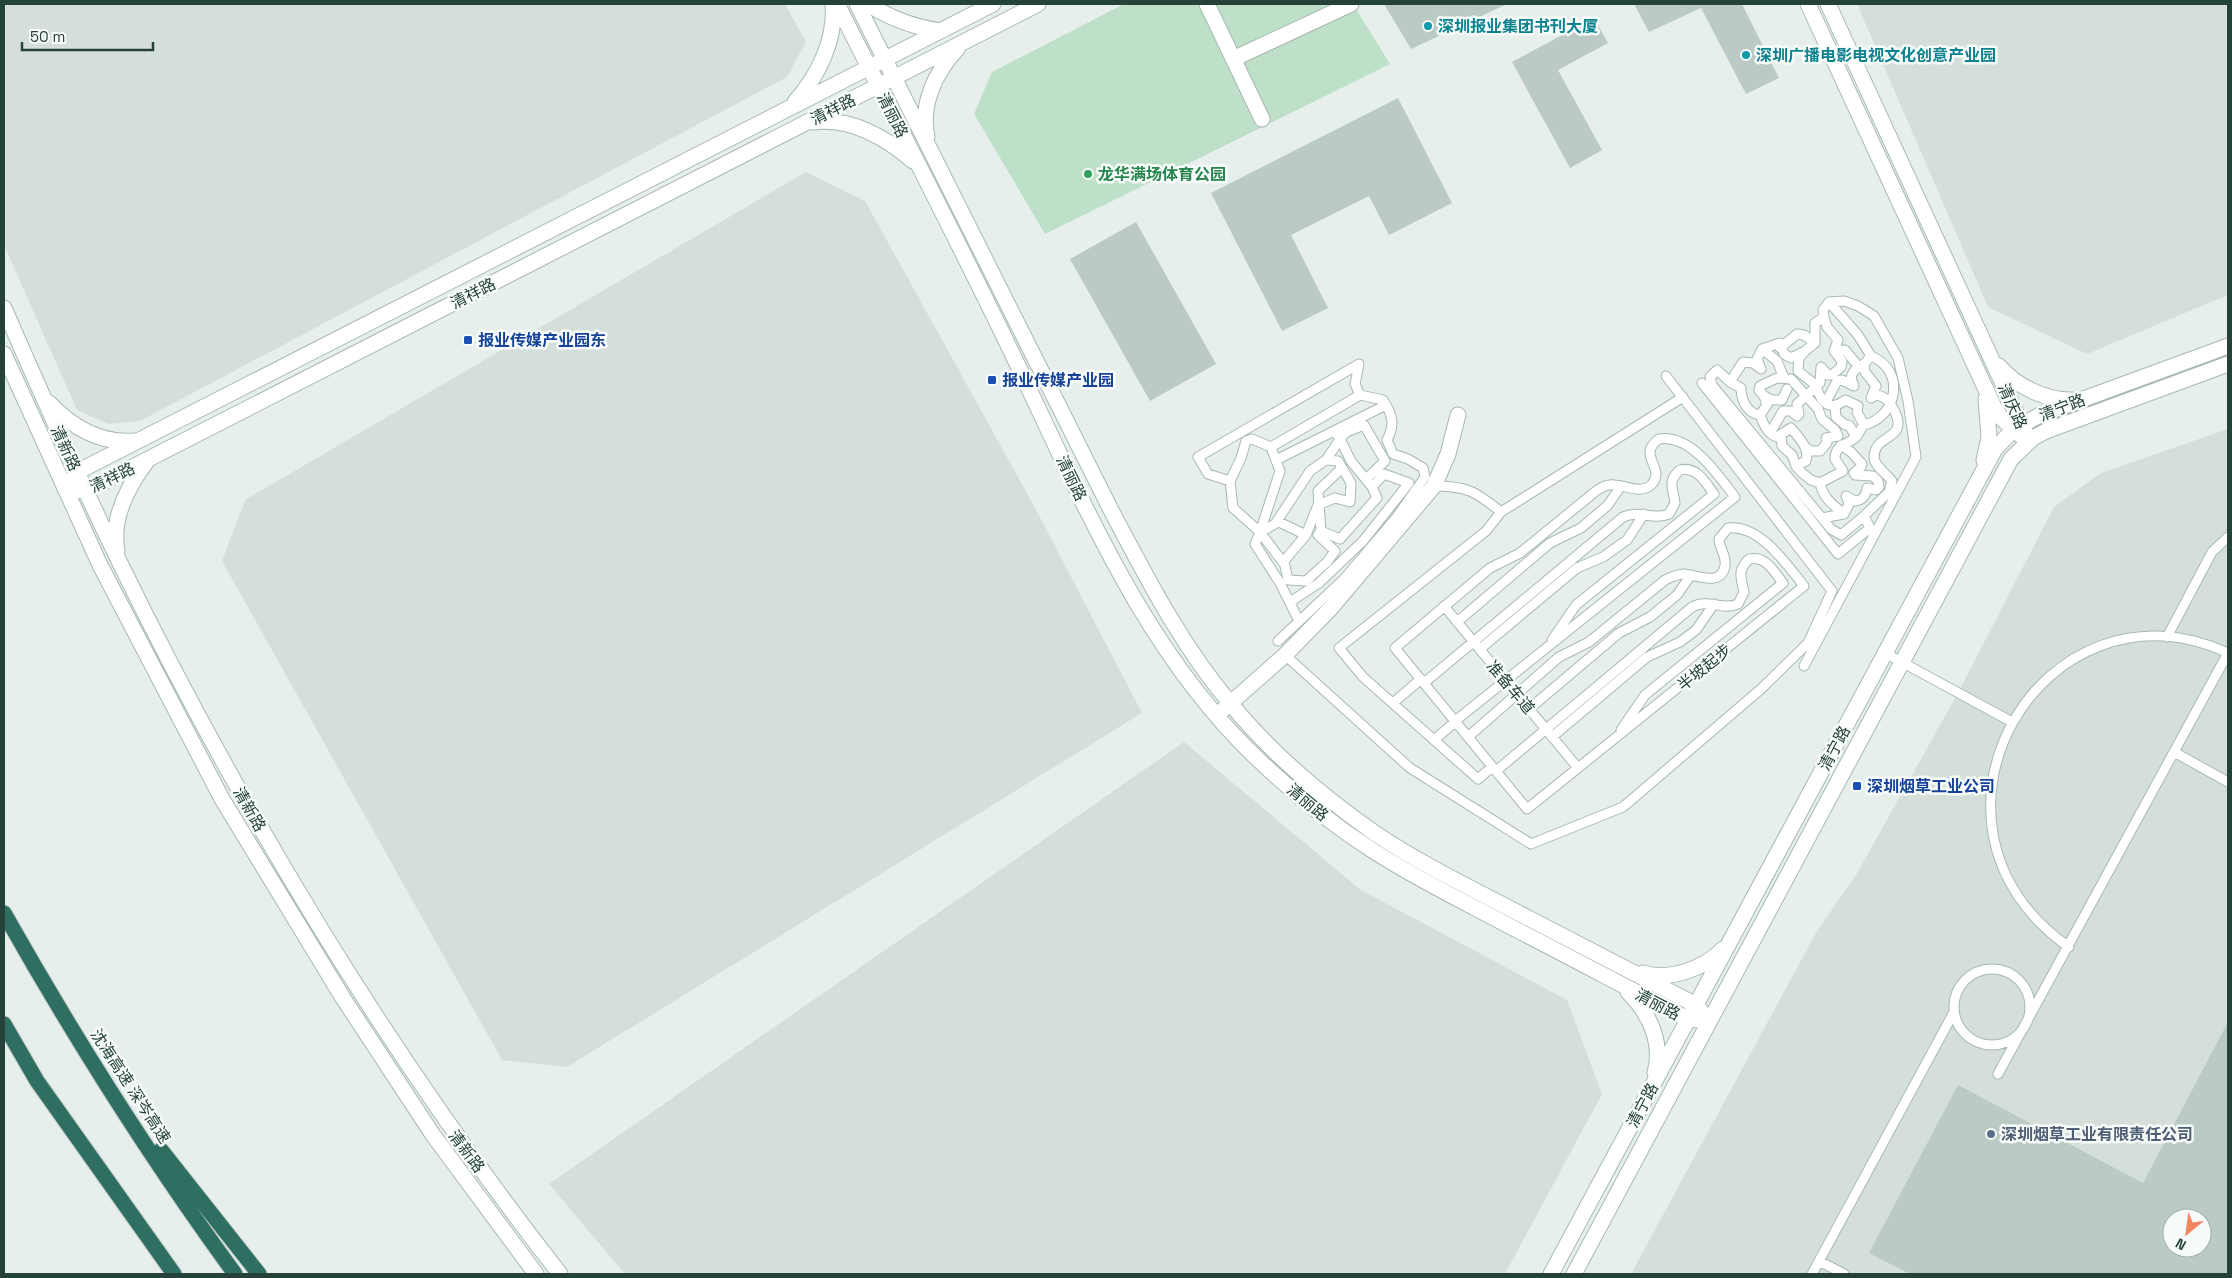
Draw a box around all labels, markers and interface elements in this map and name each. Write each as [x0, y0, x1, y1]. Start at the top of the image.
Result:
place label: 深圳报业集团书刊大厦 [1438, 16, 1598, 37]
scale bar [22, 20, 154, 52]
marker: 深圳报业集团书刊大厦 [1422, 20, 1434, 32]
text: 50 m [30, 27, 65, 46]
place label: 深圳广播电影电视文化创意产业园 [1756, 45, 1996, 66]
marker: 深圳广播电影电视文化创意产业园 [1740, 49, 1752, 61]
street label: 清祥路 [807, 89, 859, 130]
street label: 清丽路 [872, 89, 913, 141]
place label: 龙华满场体育公园 [1098, 164, 1226, 185]
marker: 龙华满场体育公园 [1082, 168, 1094, 180]
street label: 清祥路 [447, 273, 499, 314]
place label: 报业传媒产业园东 [478, 330, 606, 351]
marker: 报业传媒产业园东 [462, 334, 474, 346]
place label: 报业传媒产业园 [1002, 370, 1114, 391]
marker: 报业传媒产业园 [986, 374, 998, 386]
street label: 清庆路 [1993, 380, 2032, 432]
street label: 清宁路 [2036, 389, 2088, 426]
street label: 清新路 [46, 422, 85, 474]
street label: 清丽路 [1052, 452, 1092, 504]
street label: 清祥路 [86, 457, 138, 497]
street label: 半坡起步 [1673, 639, 1736, 696]
street label: 准备车道 [1482, 656, 1539, 719]
street label: 清宁路 [1814, 722, 1855, 774]
place label: 深圳烟草工业公司 [1867, 776, 1995, 797]
street label: 清丽路 [1283, 779, 1333, 826]
marker: 深圳烟草工业公司 [1851, 780, 1863, 792]
street label: 清新路 [228, 783, 271, 835]
street label: 清丽路 [1632, 984, 1684, 1025]
street label: 沈海高速 深岑高速 [86, 1025, 175, 1147]
street label: 清宁路 [1622, 1079, 1663, 1131]
place label: 深圳烟草工业有限责任公司 [2001, 1124, 2193, 1145]
street label: 清新路 [444, 1126, 489, 1177]
marker: 深圳烟草工业有限责任公司 [1985, 1128, 1997, 1140]
north arrow [2162, 1208, 2212, 1258]
text: N [2172, 1234, 2189, 1255]

